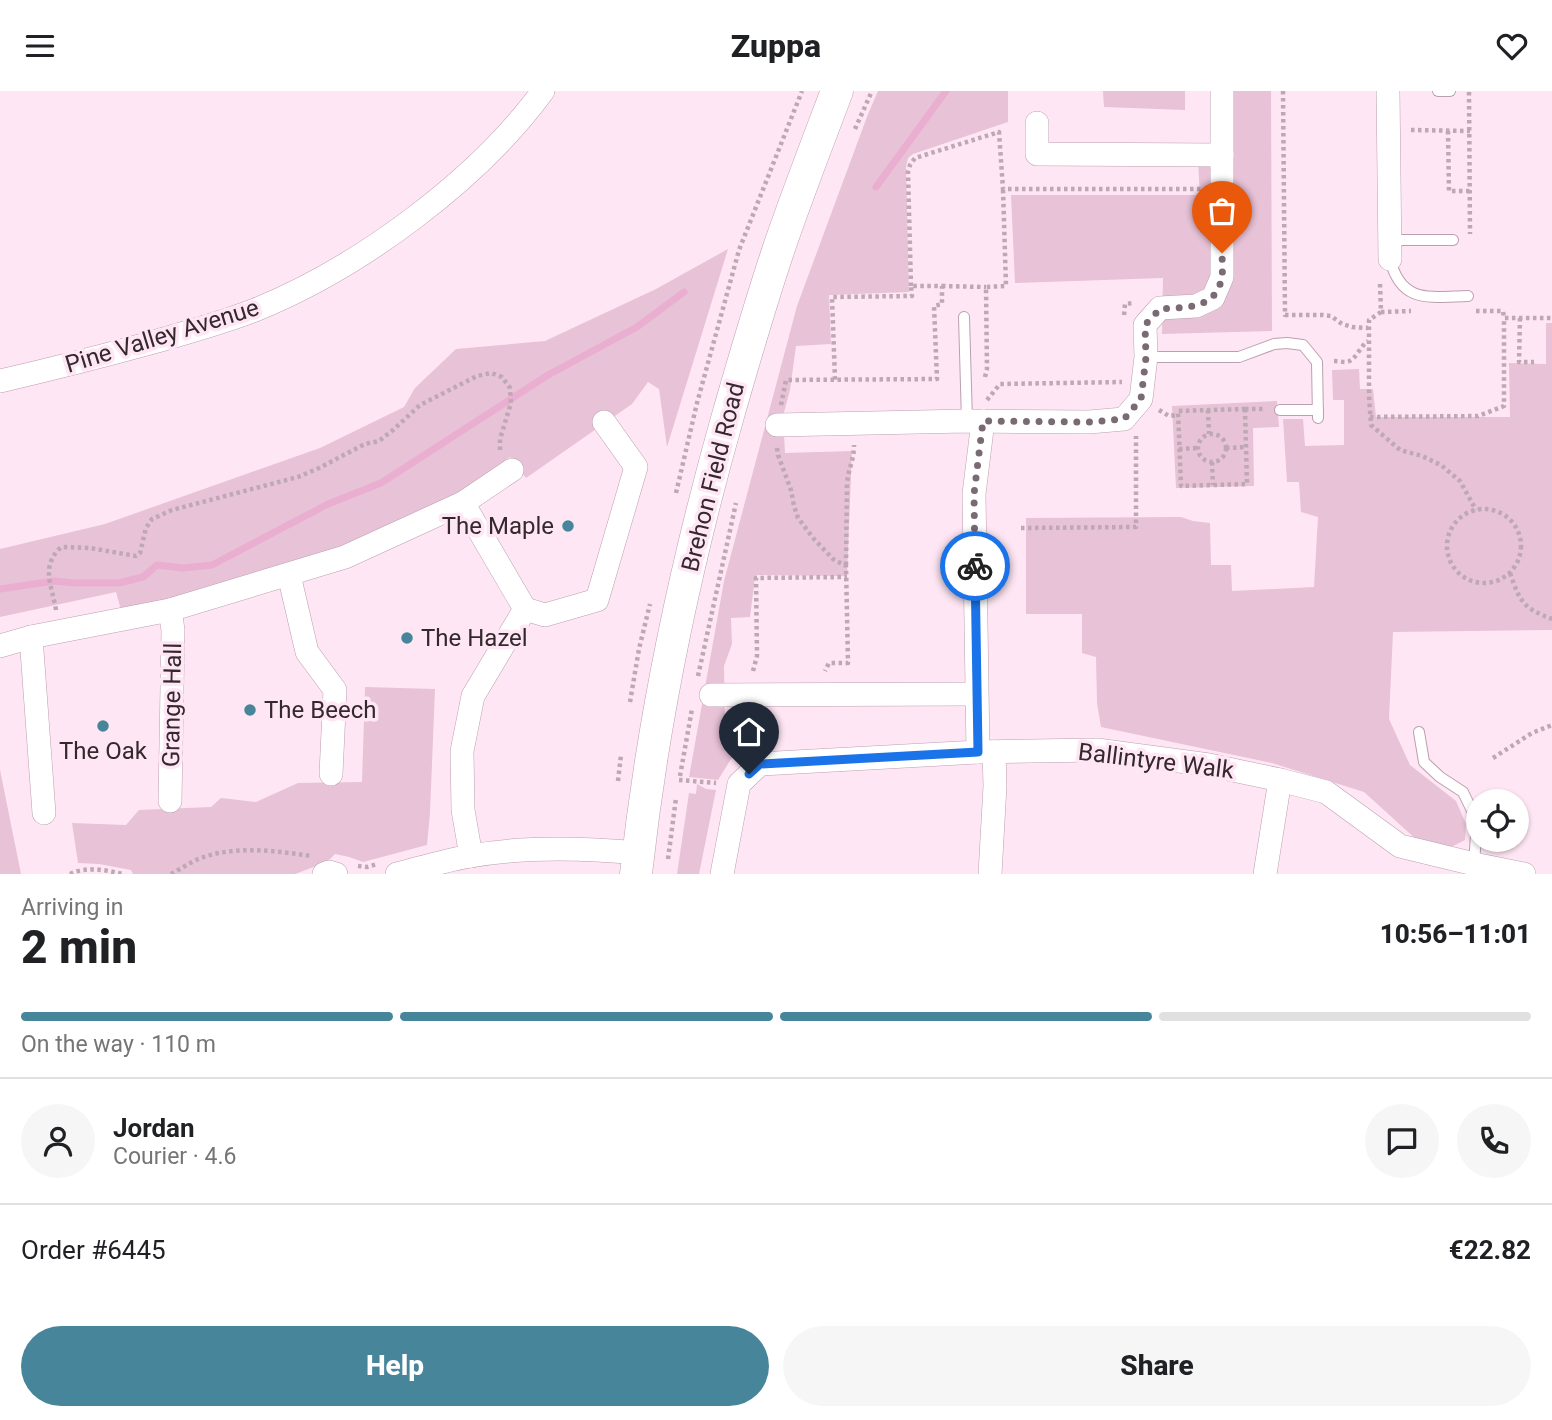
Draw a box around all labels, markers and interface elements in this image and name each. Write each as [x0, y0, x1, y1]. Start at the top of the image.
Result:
icon: menu [21, 27, 59, 65]
text: Zuppa [731, 27, 821, 65]
icon: heart [1493, 27, 1531, 65]
pin [1192, 181, 1252, 253]
icon: bag [1203, 192, 1241, 230]
street label: Pine Valley Avenue [62, 293, 262, 379]
street label: Brehon Field Road [676, 380, 750, 574]
place label: The Maple [442, 512, 554, 540]
marker: The Maple [560, 518, 576, 534]
courier [940, 531, 1010, 601]
icon: bike [956, 547, 994, 585]
place label: The Hazel [421, 624, 528, 652]
marker: The Hazel [399, 630, 415, 646]
street label: Grange Hall [157, 643, 187, 767]
place label: The Beech [264, 696, 376, 724]
marker: The Beech [242, 702, 258, 718]
pin [719, 702, 779, 774]
icon: home [730, 713, 768, 751]
marker: The Oak [95, 718, 111, 734]
place label: The Oak [59, 737, 148, 765]
street label: Ballintyre Walk [1077, 738, 1236, 785]
map controls [1466, 789, 1529, 852]
button: locate [1466, 789, 1529, 852]
text: Arriving in [21, 894, 124, 921]
text: 10:56–11:01 [1380, 919, 1531, 949]
text: 2 min [21, 920, 137, 974]
text: On the way · 110 m [21, 1031, 216, 1058]
button: person [21, 1104, 95, 1178]
button: chat [1365, 1104, 1439, 1178]
button: phone [1457, 1104, 1531, 1178]
text: Jordan [113, 1113, 195, 1143]
text: Courier · 4.6 [113, 1143, 236, 1170]
text: Order #6445 [21, 1235, 166, 1265]
text: €22.82 [1449, 1235, 1531, 1265]
button: Help [21, 1326, 769, 1406]
button: Share [783, 1326, 1531, 1406]

